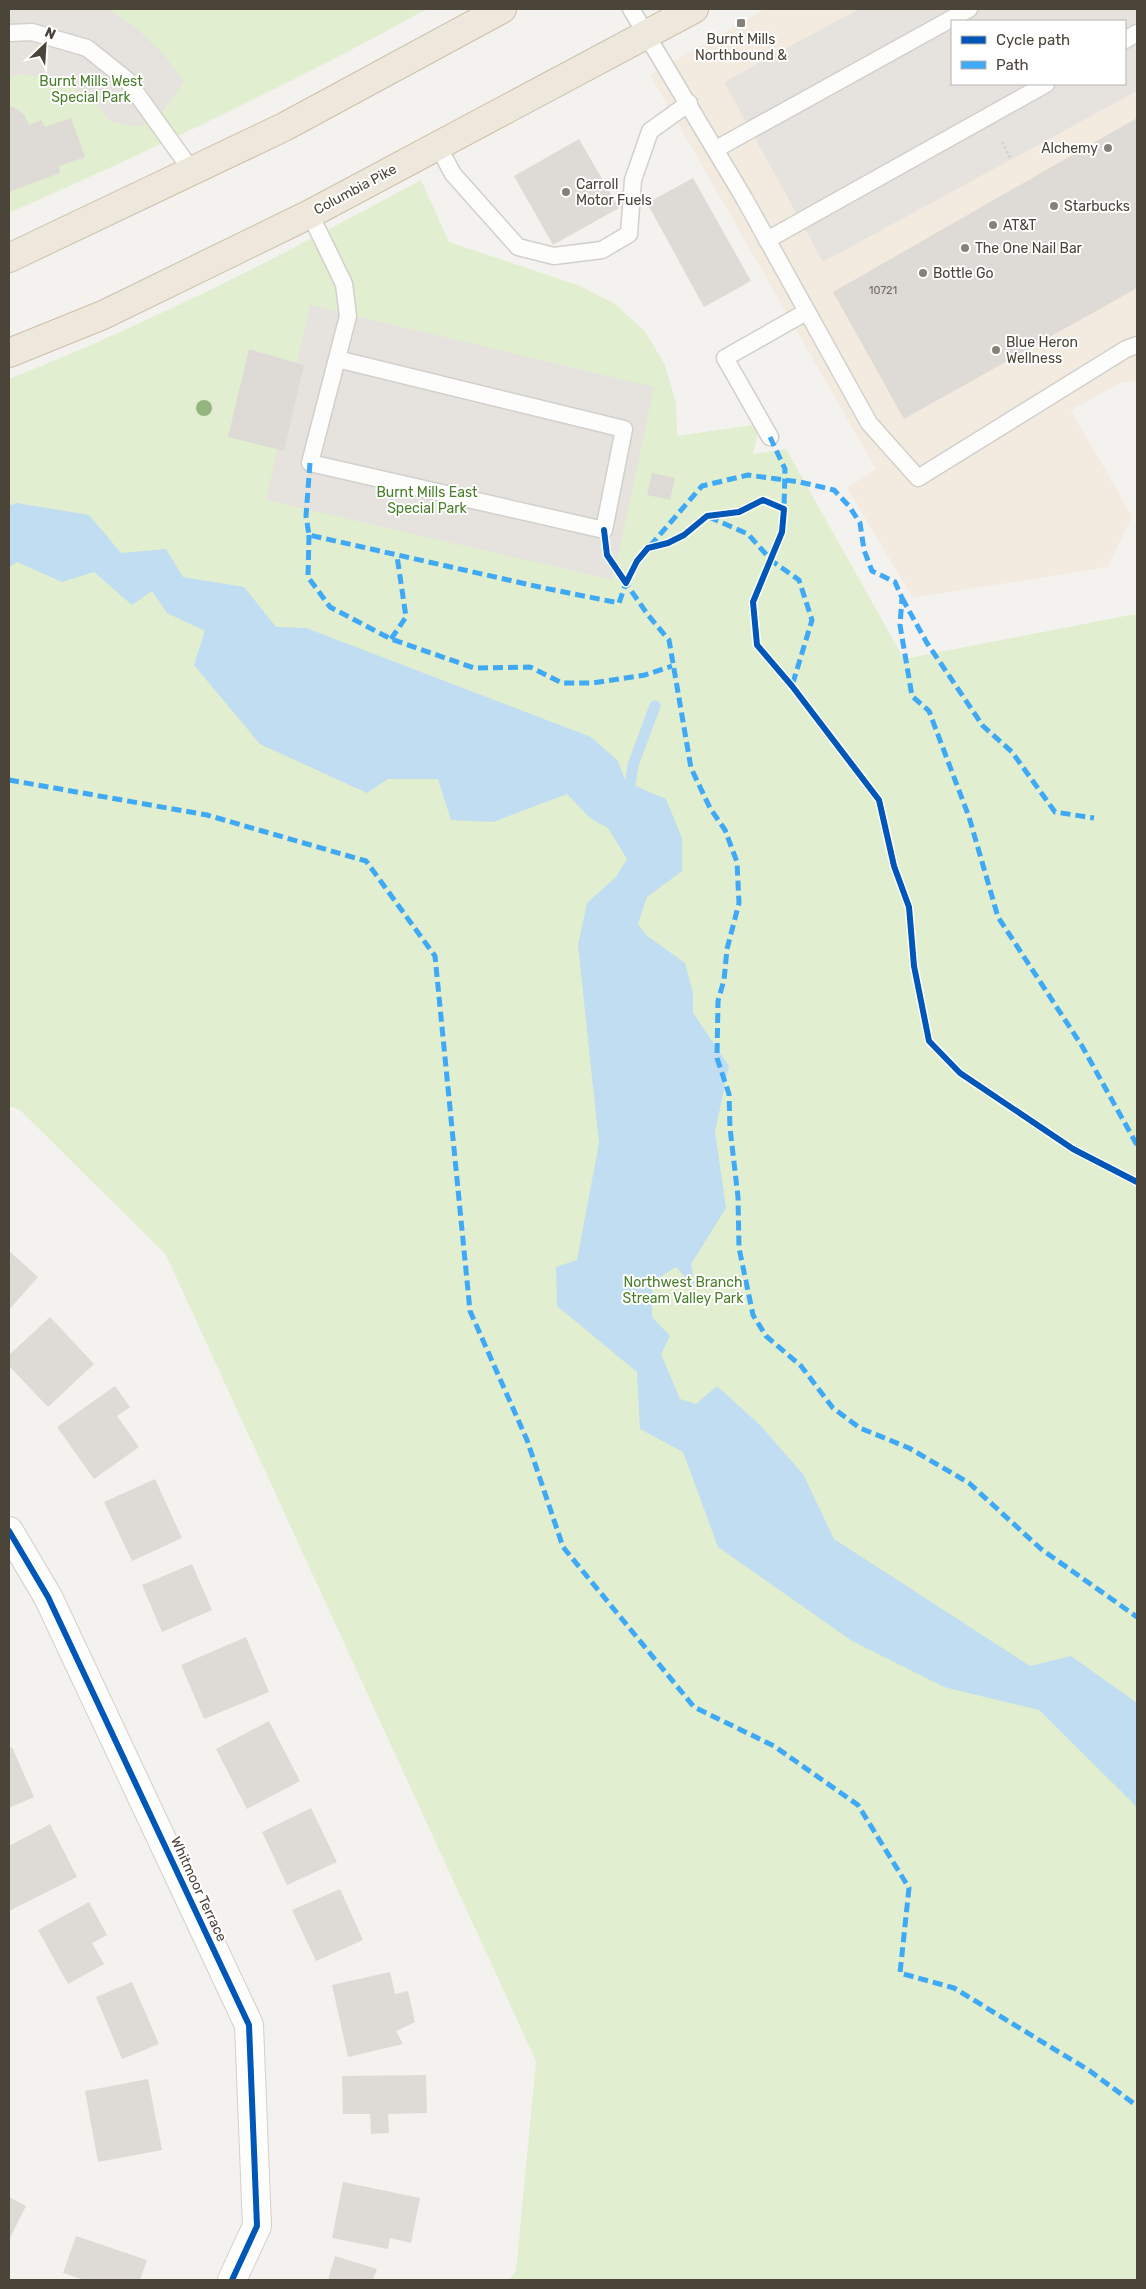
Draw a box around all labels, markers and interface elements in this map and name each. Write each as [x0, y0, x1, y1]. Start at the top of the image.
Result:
marker: Burnt Mills Northbound & [735, 17, 747, 29]
north arrow [20, 20, 70, 70]
legend [951, 20, 1126, 85]
text: N [42, 24, 58, 44]
place label: Burnt Mills Northbound & [695, 31, 787, 64]
text: Cycle path [996, 31, 1070, 49]
text: Path [996, 56, 1029, 74]
park label: Burnt Mills West Special Park [39, 73, 143, 106]
place label: Alchemy [1041, 140, 1098, 157]
marker: Alchemy [1102, 142, 1114, 154]
street label: Columbia Pike [311, 160, 400, 218]
place label: Carroll Motor Fuels [576, 176, 652, 209]
marker: Carroll Motor Fuels [560, 186, 572, 198]
place label: Starbucks [1064, 198, 1130, 215]
marker: Starbucks [1048, 200, 1060, 212]
place label: AT&T [1003, 217, 1036, 234]
marker: AT&T [987, 219, 999, 231]
place label: The One Nail Bar [975, 240, 1083, 257]
marker: The One Nail Bar [959, 242, 971, 254]
place label: Bottle Go [933, 265, 994, 282]
marker: Bottle Go [917, 267, 929, 279]
house number: 10721 [869, 284, 897, 297]
place label: Blue Heron Wellness [1006, 334, 1078, 367]
marker: Blue Heron Wellness [990, 344, 1002, 356]
park label: Burnt Mills East Special Park [376, 484, 478, 517]
park label: Northwest Branch Stream Valley Park [623, 1274, 744, 1307]
street label: Whitmoor Terrace [167, 1834, 230, 1944]

